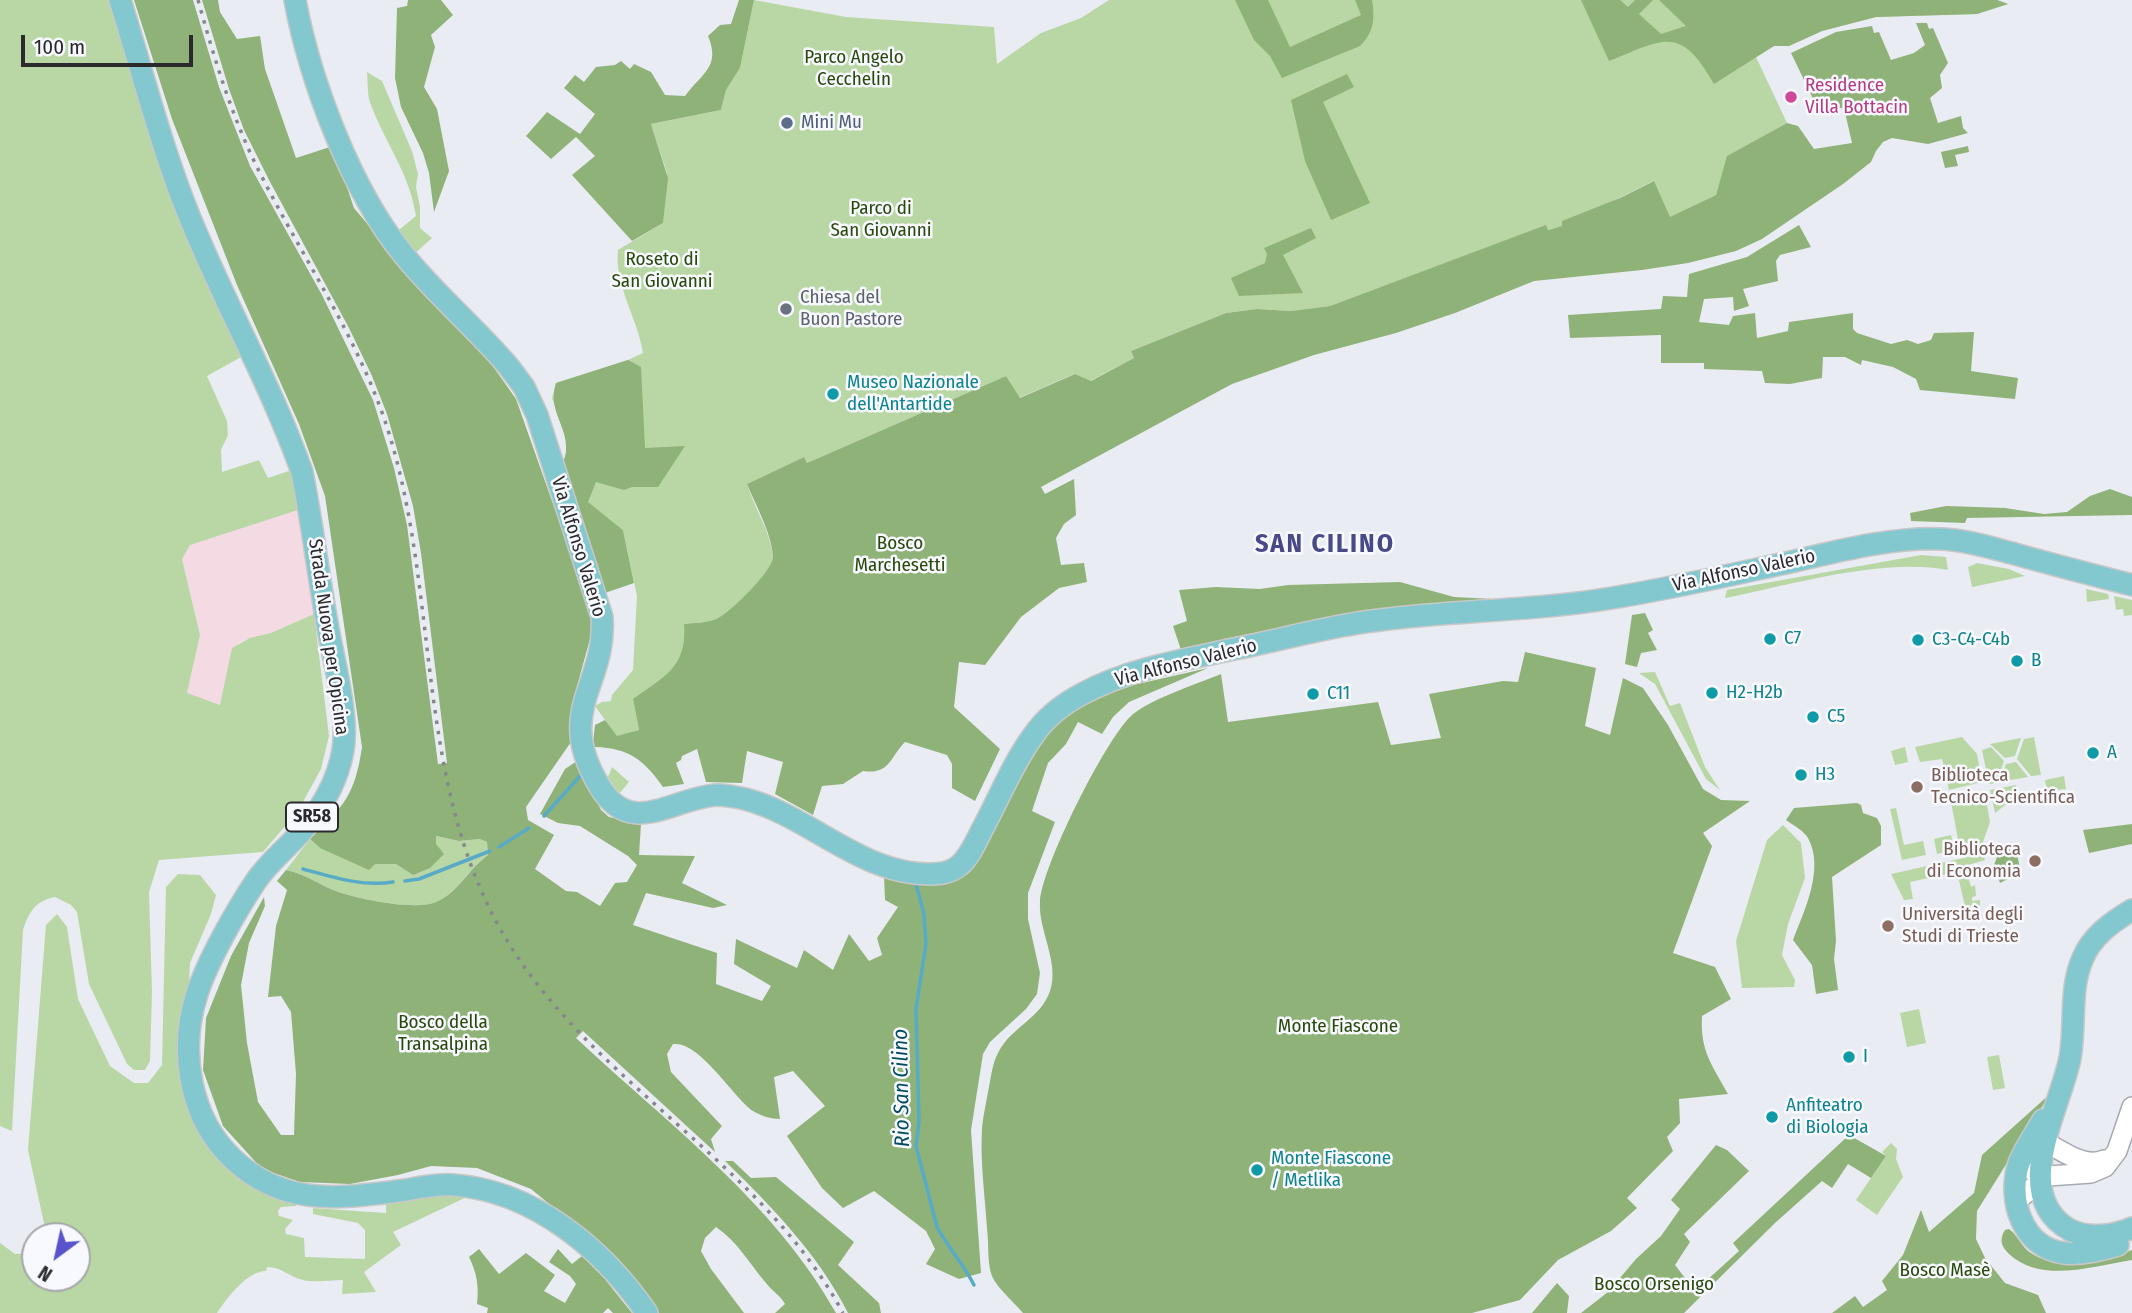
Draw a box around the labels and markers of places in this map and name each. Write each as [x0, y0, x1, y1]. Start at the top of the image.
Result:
place label: Residence Villa Bottacin [1805, 75, 1908, 119]
marker: Residence Villa Bottacin [1783, 89, 1799, 105]
place label: Mini Mu [801, 112, 862, 134]
marker: Mini Mu [779, 115, 795, 131]
place label: Chiesa del Buon Pastore [800, 287, 902, 331]
marker: Chiesa del Buon Pastore [778, 301, 794, 317]
place label: Museo Nazionale dell'Antartide [847, 372, 979, 416]
marker: Museo Nazionale dell'Antartide [825, 386, 841, 402]
place label: C7 [1784, 628, 1801, 650]
place label: C3-C4-C4b [1932, 629, 2010, 651]
marker: C7 [1762, 631, 1778, 647]
marker: C3-C4-C4b [1910, 632, 1926, 648]
place label: B [2031, 650, 2041, 672]
marker: B [2009, 653, 2025, 669]
place label: H2-H2b [1726, 682, 1783, 704]
place label: C11 [1327, 683, 1350, 705]
marker: H2-H2b [1704, 685, 1720, 701]
marker: C11 [1305, 686, 1321, 702]
place label: C5 [1827, 706, 1845, 728]
marker: C5 [1805, 709, 1821, 725]
place label: A [2107, 742, 2117, 764]
marker: A [2085, 745, 2101, 761]
place label: H3 [1815, 764, 1835, 786]
place label: Biblioteca Tecnico-Scientifica [1931, 765, 2075, 809]
marker: H3 [1793, 767, 1809, 783]
marker: Biblioteca Tecnico-Scientifica [1909, 779, 1925, 795]
place label: Biblioteca di Economia [1927, 839, 2021, 883]
marker: Biblioteca di Economia [2027, 853, 2043, 869]
place label: Università degli Studi di Trieste [1902, 904, 2023, 948]
marker: Università degli Studi di Trieste [1880, 918, 1896, 934]
place label: I [1863, 1046, 1868, 1068]
marker: I [1841, 1049, 1857, 1065]
place label: Anfiteatro di Biologia [1786, 1095, 1869, 1139]
marker: Anfiteatro di Biologia [1764, 1109, 1780, 1125]
place label: Monte Fiascone / Metlika [1271, 1148, 1391, 1192]
marker: Monte Fiascone / Metlika [1249, 1162, 1265, 1178]

